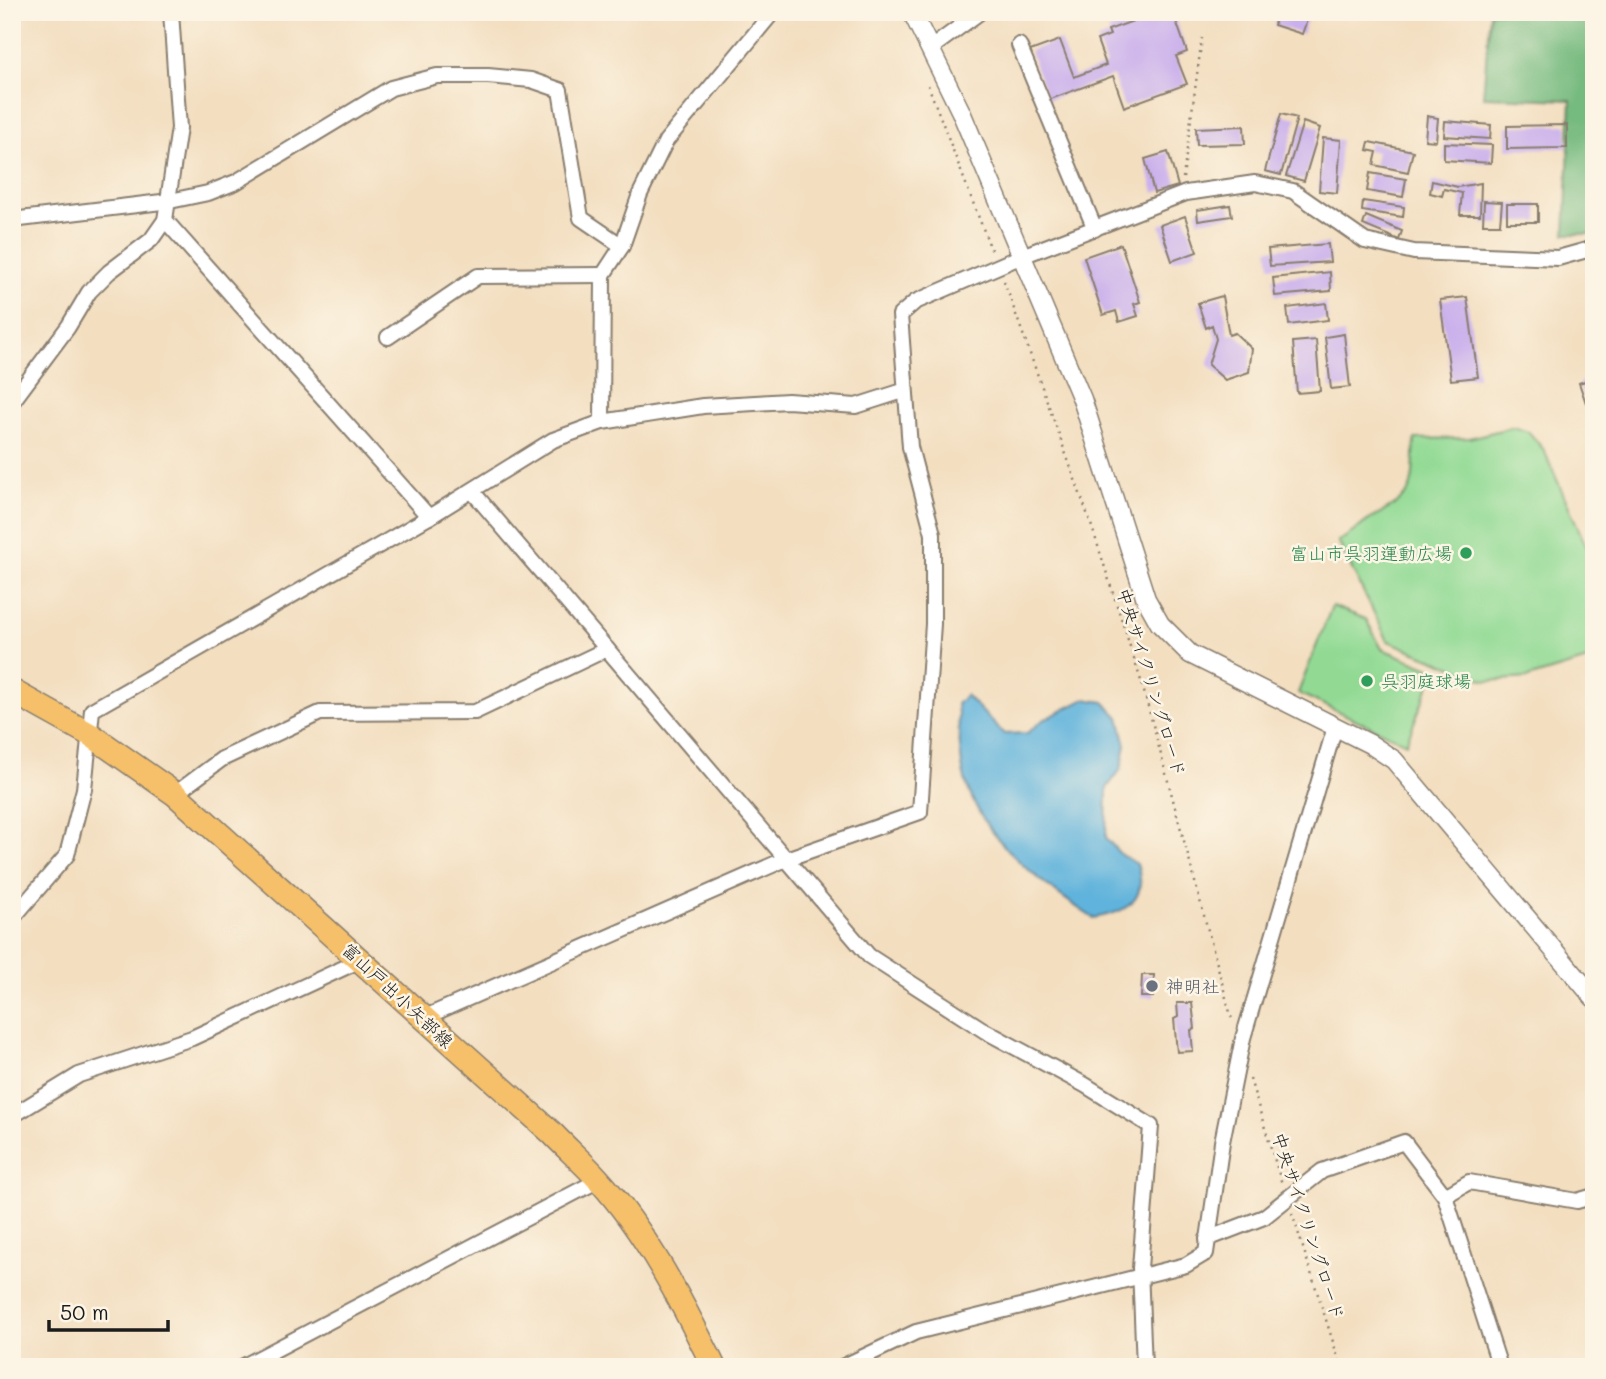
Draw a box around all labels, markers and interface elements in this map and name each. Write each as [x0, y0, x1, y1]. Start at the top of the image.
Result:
place label: 富山市呉羽運動広場 [1290, 541, 1452, 565]
marker: 富山市呉羽運動広場 [1458, 545, 1474, 561]
street label: 中央サイクリングロード [1112, 585, 1192, 779]
place label: 呉羽庭球場 [1381, 669, 1471, 693]
marker: 呉羽庭球場 [1359, 673, 1375, 689]
street label: 富山戸出小矢部線 [337, 937, 459, 1053]
place label: 神明社 [1166, 974, 1220, 998]
marker: 神明社 [1144, 978, 1160, 994]
street label: 中央サイクリングロード [1267, 1129, 1351, 1323]
scale bar [49, 1288, 168, 1332]
text: 50 m [60, 1298, 109, 1325]

